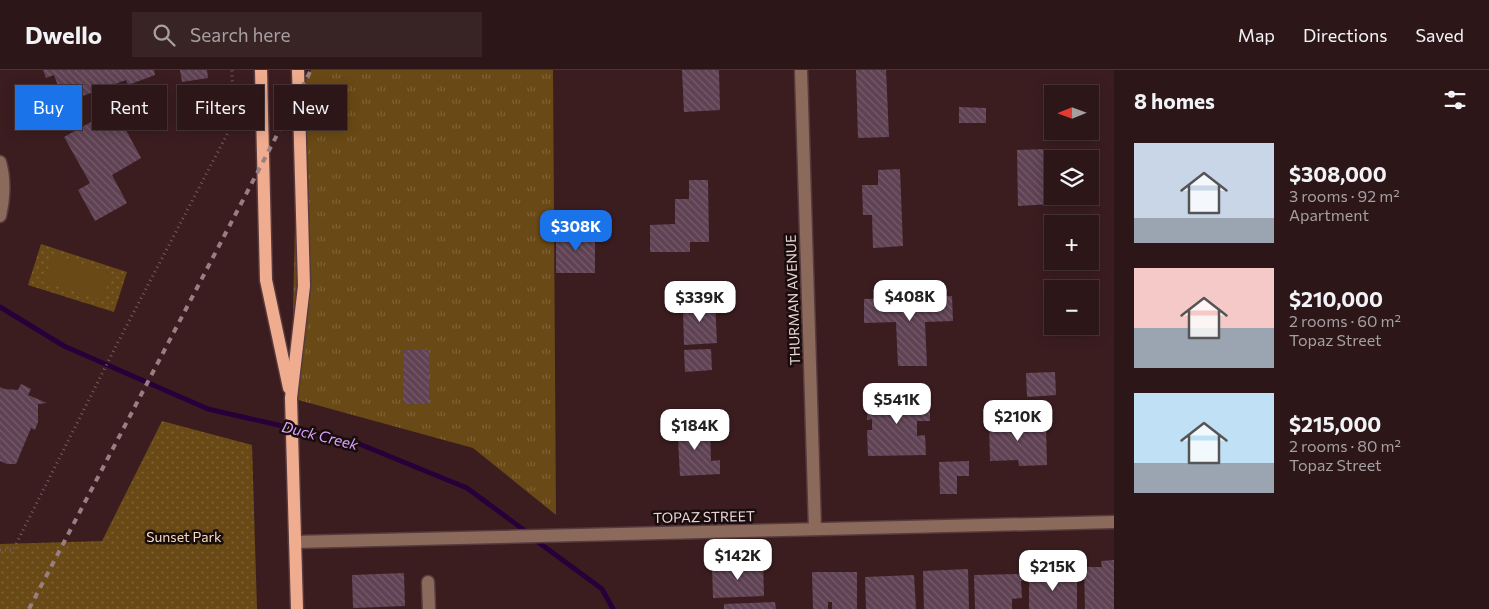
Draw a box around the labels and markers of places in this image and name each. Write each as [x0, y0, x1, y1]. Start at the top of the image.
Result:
pin: $308K [541, 210, 611, 252]
pin: $339K [665, 280, 735, 323]
pin: $408K [875, 280, 945, 322]
pin: $541K [862, 382, 932, 425]
pin: $210K [983, 400, 1053, 442]
pin: $184K [660, 408, 730, 451]
pin: $142K [703, 538, 773, 581]
pin: $215K [1018, 550, 1088, 592]

